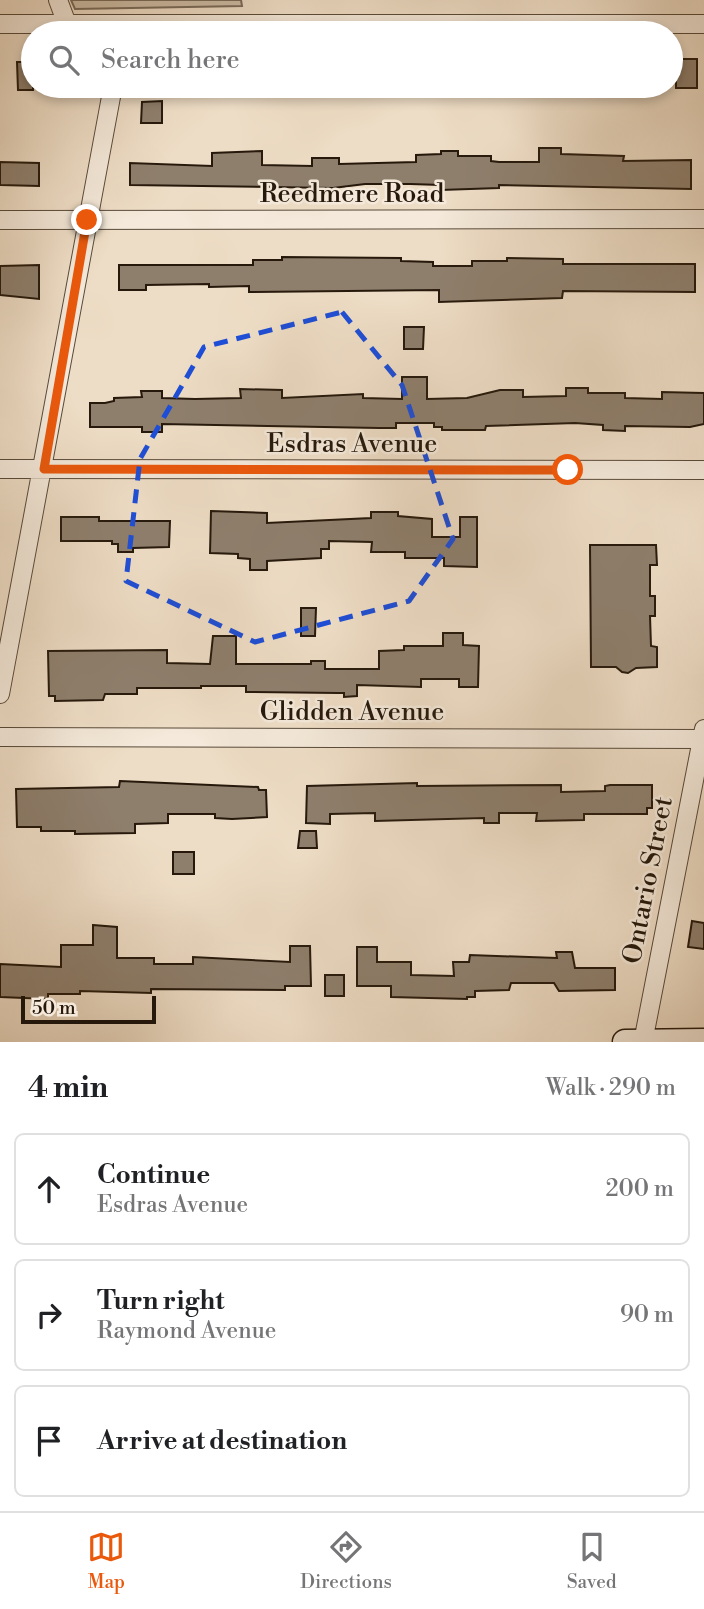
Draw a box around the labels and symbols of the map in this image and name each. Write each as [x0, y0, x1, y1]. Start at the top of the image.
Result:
street label: Reedmere Road [260, 178, 444, 210]
route end [71, 204, 102, 235]
street label: Esdras Avenue [267, 428, 437, 460]
route start [552, 454, 583, 485]
street label: Glidden Avenue [260, 696, 444, 728]
street label: Ontario Street [616, 794, 680, 966]
scale bar [21, 993, 156, 1025]

